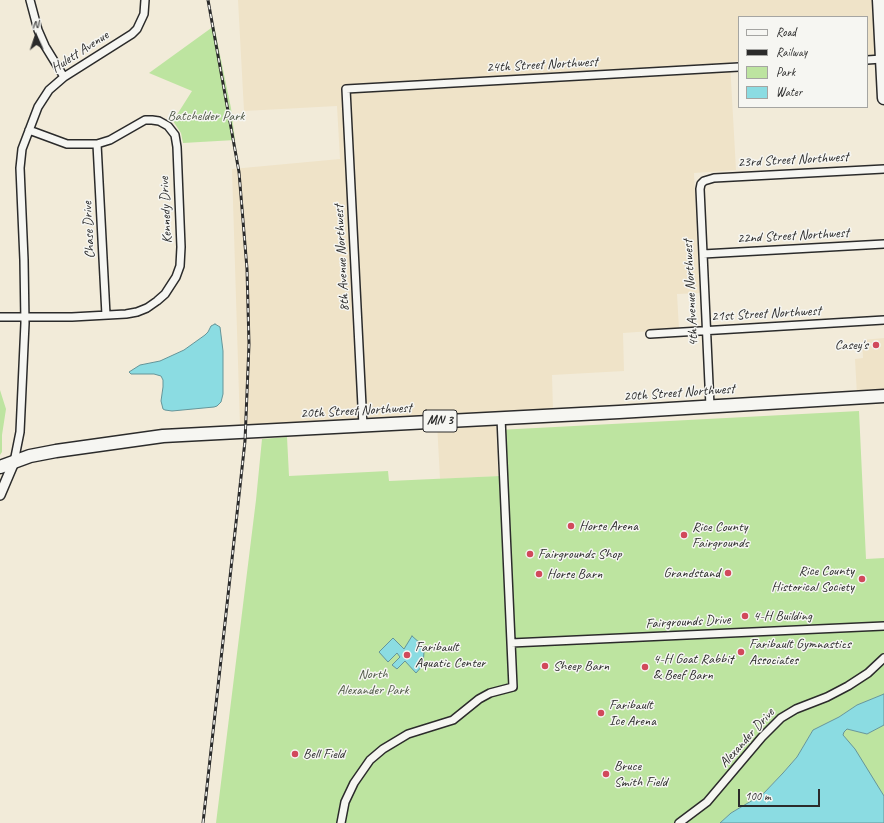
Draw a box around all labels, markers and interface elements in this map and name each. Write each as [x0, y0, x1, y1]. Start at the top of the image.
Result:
north arrow [16, 16, 56, 56]
legend [738, 16, 868, 108]
text: N [32, 17, 39, 31]
text: Road [776, 24, 796, 40]
street label: Hulett Avenue [48, 27, 112, 77]
text: Railway [776, 44, 807, 60]
street label: 24th Street Northwest [486, 54, 598, 76]
text: Park [776, 64, 795, 80]
text: Water [776, 84, 802, 100]
park label: Batchelder Park [168, 108, 244, 124]
street label: 23rd Street Northwest [737, 149, 849, 171]
street label: Kennedy Drive [156, 176, 176, 244]
street label: Chase Drive [79, 201, 99, 259]
street label: 8th Avenue Northwest [331, 204, 353, 312]
street label: 22nd Street Northwest [737, 225, 849, 247]
street label: 4th Avenue Northwest [680, 239, 702, 347]
street label: 21st Street Northwest [711, 303, 821, 325]
place label: Casey's [835, 337, 868, 353]
marker: Casey's [871, 340, 881, 350]
street label: 20th Street Northwest [623, 381, 735, 405]
street label: 20th Street Northwest [300, 400, 412, 422]
road number: MN 3 [423, 410, 457, 432]
place label: Horse Arena [579, 518, 638, 534]
place label: Rice County Fairgrounds [692, 519, 748, 552]
marker: Horse Arena [566, 521, 576, 531]
marker: Rice County Fairgrounds [679, 530, 689, 540]
place label: Fairgrounds Shop [538, 546, 622, 562]
marker: Fairgrounds Shop [525, 549, 535, 559]
place label: Rice County Historical Society [771, 563, 854, 596]
place label: Grandstand [663, 565, 720, 581]
place label: Horse Barn [547, 566, 602, 582]
marker: Grandstand [723, 568, 733, 578]
marker: Horse Barn [534, 569, 544, 579]
marker: Rice County Historical Society [857, 574, 867, 584]
place label: 4-H Building [753, 608, 812, 624]
street label: Fairgrounds Drive [645, 611, 731, 633]
marker: 4-H Building [740, 611, 750, 621]
place label: Faribault Gymnastics Associates [749, 636, 851, 668]
place label: Faribault Aquatic Center [415, 639, 485, 672]
marker: Faribault Gymnastics Associates [736, 647, 746, 657]
marker: Faribault Aquatic Center [402, 650, 412, 660]
place label: 4-H Goat Rabbit & Beef Barn [653, 651, 733, 684]
place label: Sheep Barn [553, 658, 609, 674]
marker: Sheep Barn [540, 661, 550, 671]
marker: 4-H Goat Rabbit & Beef Barn [640, 662, 650, 672]
park label: North Alexander Park [337, 666, 409, 698]
place label: Faribault Ice Arena [609, 697, 656, 730]
street label: Alexander Drive [716, 705, 778, 771]
marker: Faribault Ice Arena [596, 708, 606, 718]
place label: Bell Field [303, 746, 345, 762]
marker: Bell Field [290, 749, 300, 759]
place label: Bruce Smith Field [614, 758, 667, 790]
marker: Bruce Smith Field [601, 769, 611, 779]
scale bar [740, 781, 822, 807]
text: 100 m [745, 788, 771, 804]

